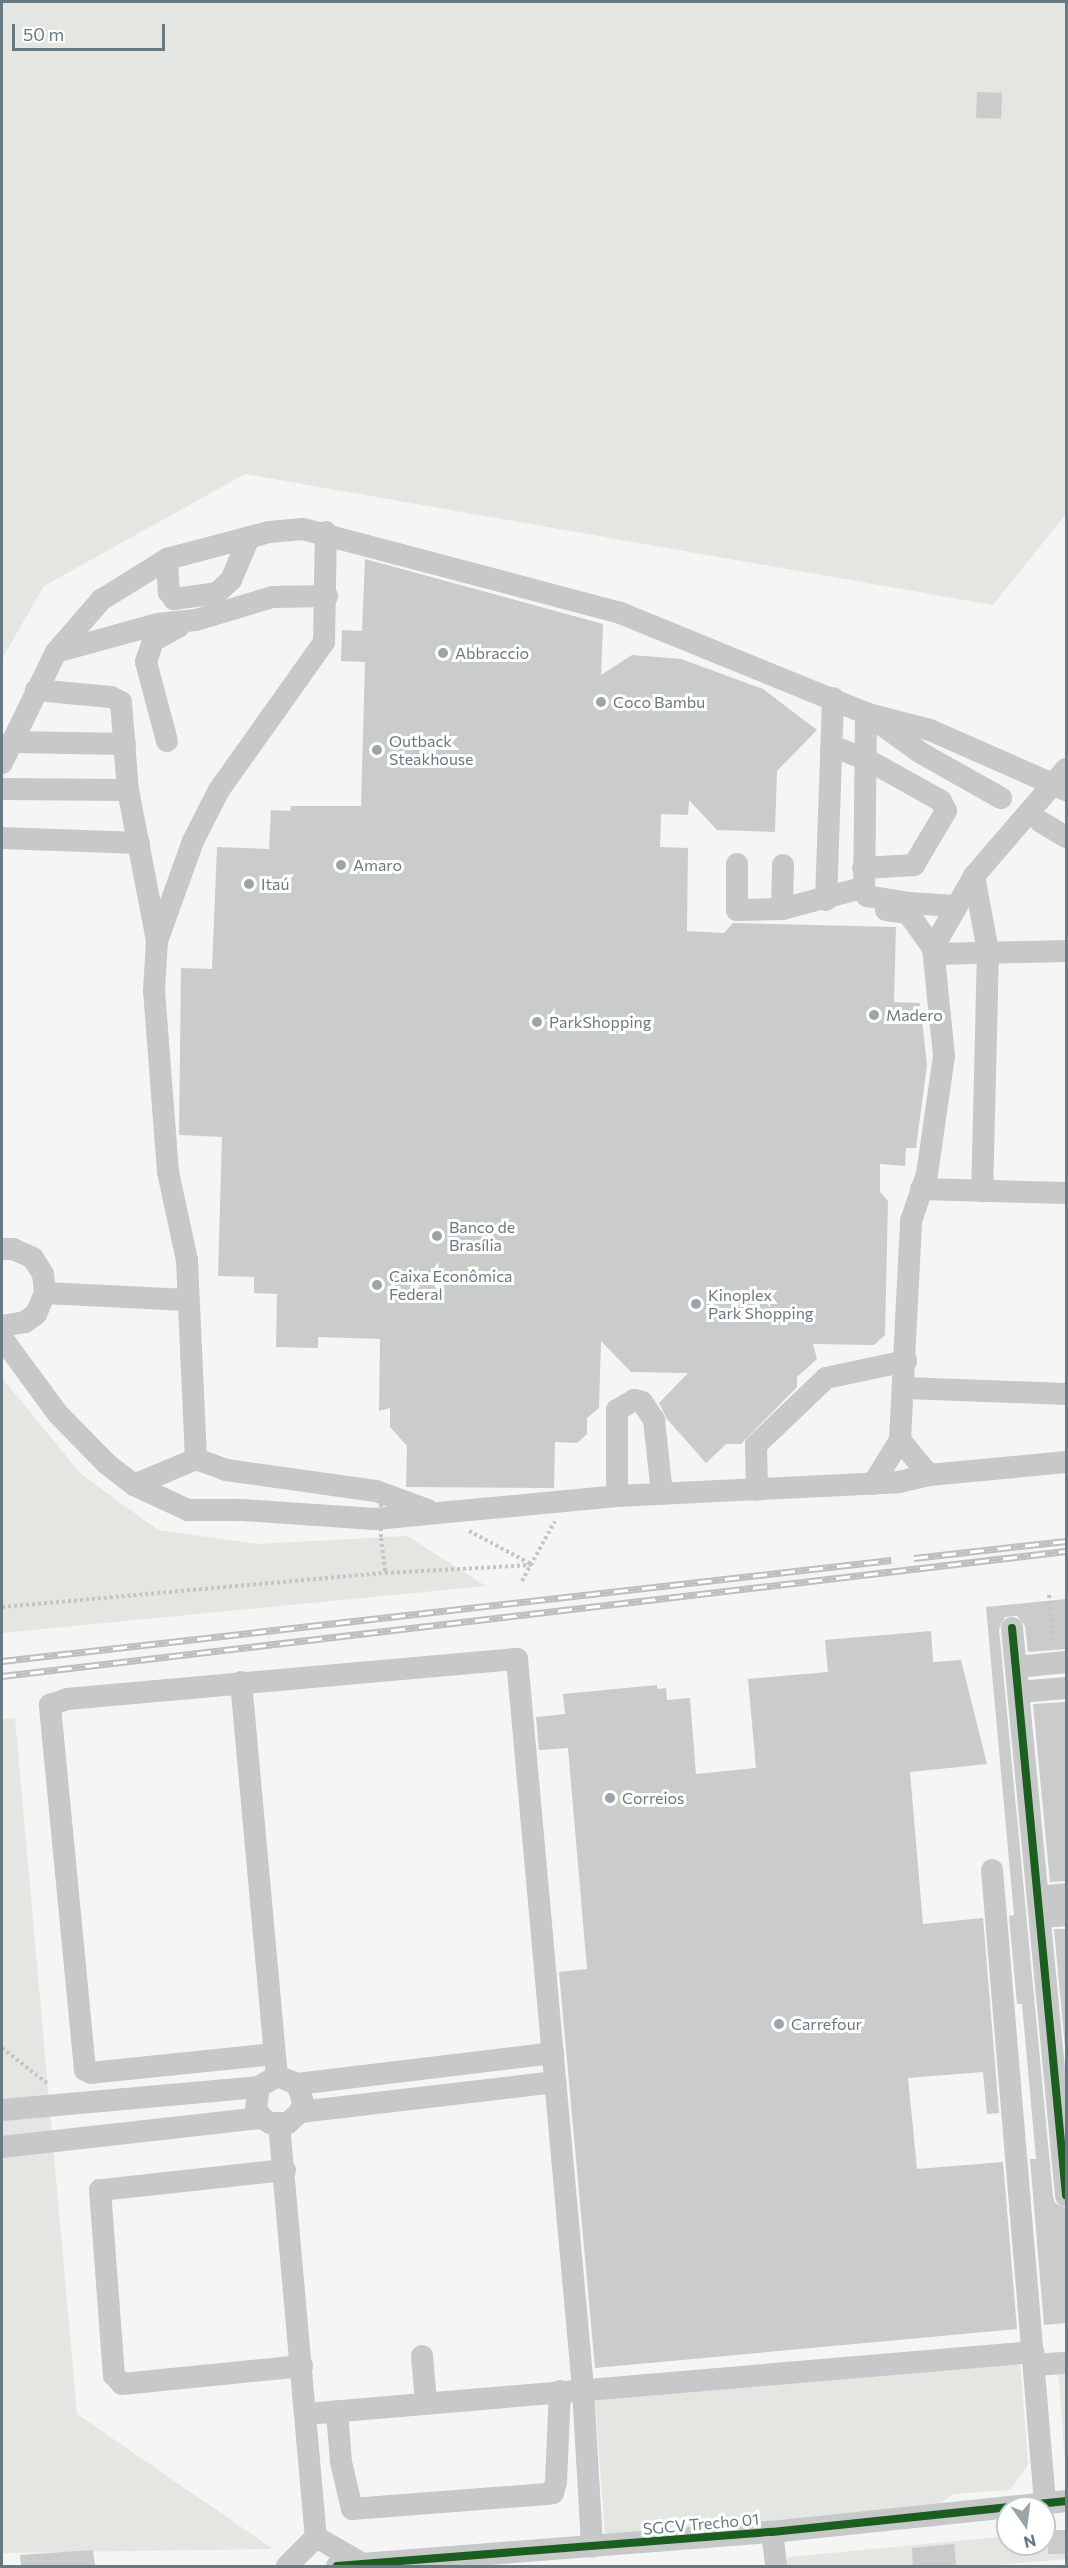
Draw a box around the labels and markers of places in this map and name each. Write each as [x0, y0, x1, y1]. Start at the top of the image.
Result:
place label: Abbraccio [455, 643, 529, 663]
marker: Abbraccio [436, 646, 450, 660]
place label: Coco Bambu [613, 692, 705, 712]
marker: Coco Bambu [594, 695, 608, 709]
place label: Outback Steakhouse [389, 731, 474, 769]
marker: Outback Steakhouse [370, 743, 384, 757]
place label: Amaro [353, 855, 402, 875]
marker: Amaro [334, 858, 348, 872]
place label: Itaú [261, 874, 289, 894]
marker: Itaú [242, 877, 256, 891]
place label: Madero [886, 1005, 943, 1025]
marker: Madero [867, 1008, 881, 1022]
place label: ParkShopping [549, 1012, 651, 1032]
marker: ParkShopping [530, 1015, 544, 1029]
place label: Banco de Brasília [449, 1217, 515, 1255]
marker: Banco de Brasília [430, 1229, 444, 1243]
place label: Caixa Econômica Federal [389, 1266, 512, 1304]
marker: Caixa Econômica Federal [370, 1278, 384, 1292]
place label: Kinoplex Park Shopping [708, 1285, 814, 1323]
marker: Kinoplex Park Shopping [689, 1297, 703, 1311]
place label: Correios [622, 1788, 684, 1808]
marker: Correios [603, 1791, 617, 1805]
place label: Carrefour [791, 2014, 862, 2034]
marker: Carrefour [772, 2017, 786, 2031]

